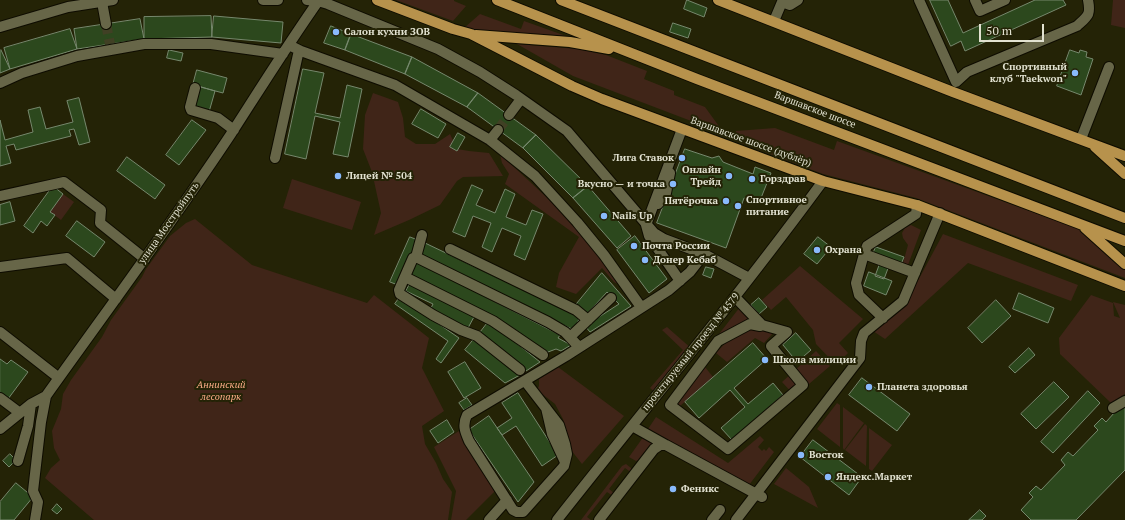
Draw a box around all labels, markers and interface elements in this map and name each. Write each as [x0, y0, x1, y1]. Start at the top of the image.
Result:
scale bar [981, 16, 1046, 42]
text: 50 m [986, 23, 1012, 38]
place label: Салон кухни ЗОВ [344, 26, 430, 38]
marker: Салон кухни ЗОВ [331, 27, 341, 37]
place label: Спортивный клуб "Taekwon" [990, 61, 1067, 84]
marker: Спортивный клуб "Taekwon" [1070, 68, 1080, 78]
street label: Варшавское шоссе [773, 89, 857, 131]
street label: Варшавское шоссе (дублёр) [689, 115, 813, 169]
place label: Лига Ставок [613, 152, 674, 164]
marker: Лига Ставок [677, 153, 687, 163]
place label: Онлайн Трейд [682, 164, 721, 188]
place label: Лицей № 504 [346, 170, 412, 182]
marker: Лицей № 504 [333, 171, 343, 181]
marker: Онлайн Трейд [724, 171, 734, 181]
place label: Горздрав [760, 173, 805, 185]
marker: Горздрав [747, 174, 757, 184]
place label: Вкусно — и точка [578, 178, 665, 190]
marker: Вкусно — и точка [668, 179, 678, 189]
street label: улица Мосстройпуть [136, 180, 202, 266]
place label: Спортивное питание [746, 194, 807, 218]
place label: Пятёрочка [664, 195, 718, 207]
marker: Пятёрочка [721, 196, 731, 206]
marker: Спортивное питание [733, 201, 743, 211]
place label: Nails Up [612, 210, 652, 222]
marker: Nails Up [599, 211, 609, 221]
place label: Почта России [642, 240, 710, 252]
marker: Почта России [629, 241, 639, 251]
place label: Охрана [825, 244, 862, 256]
marker: Охрана [812, 245, 822, 255]
place label: Донер Кебаб [653, 254, 716, 266]
marker: Донер Кебаб [640, 255, 650, 265]
street label: проектируемый проезд № 4579 [640, 291, 742, 413]
place label: Школа милиции [773, 354, 856, 366]
marker: Школа милиции [760, 355, 770, 365]
park label: Аннинский лесопарк [197, 379, 245, 402]
place label: Планета здоровья [877, 381, 968, 393]
marker: Планета здоровья [864, 382, 874, 392]
place label: Восток [809, 449, 844, 461]
marker: Восток [796, 450, 806, 460]
place label: Яндекс.Маркет [836, 471, 912, 483]
marker: Яндекс.Маркет [823, 472, 833, 482]
place label: Феникс [681, 483, 719, 495]
marker: Феникс [668, 484, 678, 494]

